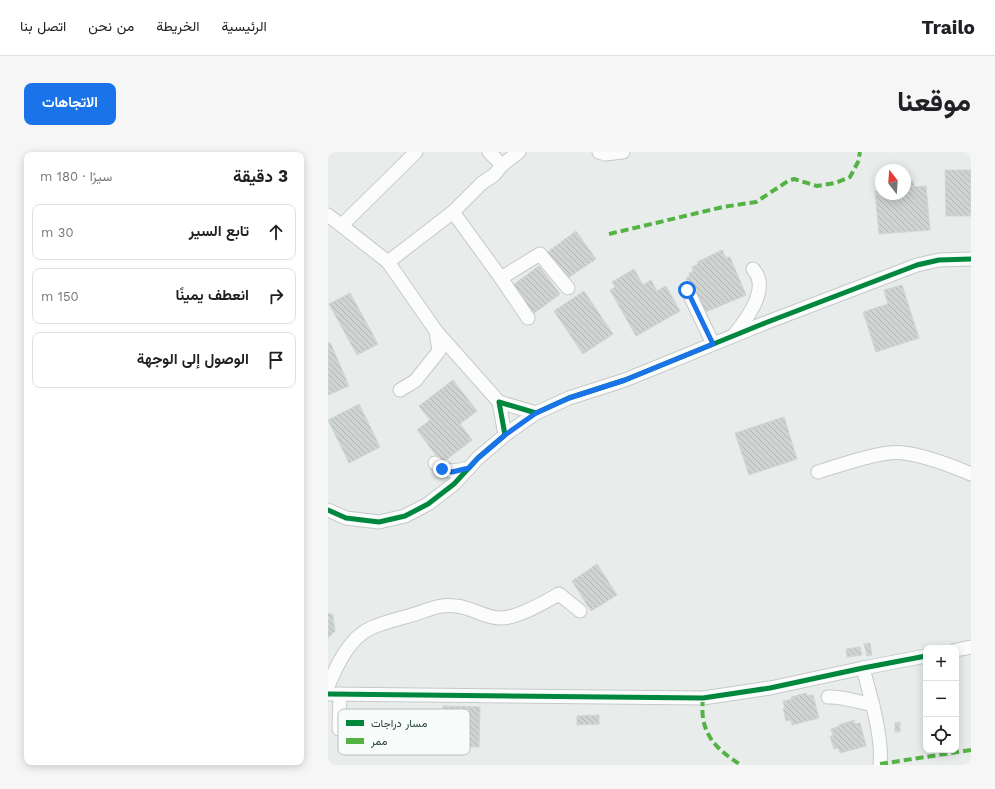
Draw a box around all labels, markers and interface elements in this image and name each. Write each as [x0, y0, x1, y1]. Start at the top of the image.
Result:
text: Trailo [922, 16, 975, 39]
text: اتصل بنا [20, 18, 66, 34]
text: من نحن [88, 18, 134, 34]
text: الخريطة [156, 18, 200, 34]
text: الرئيسية [222, 18, 267, 34]
button: الاتجاهات [24, 83, 116, 125]
text: موقعنا [897, 85, 971, 118]
north arrow [875, 164, 911, 200]
text: 3 دقيقة [233, 166, 288, 186]
text: سيرًا · 180 m [40, 169, 112, 184]
icon: ahead [265, 221, 287, 243]
text: تابع السير [189, 222, 249, 240]
text: 30 m [41, 225, 74, 240]
route start [678, 281, 696, 299]
icon: right [265, 285, 287, 307]
text: انعطف يمينًا [176, 286, 249, 304]
text: 150 m [41, 289, 79, 304]
icon: arrive [265, 349, 287, 371]
text: الوصول إلى الوجهة [137, 350, 249, 368]
route end [433, 460, 451, 478]
map controls [923, 645, 959, 753]
button: + [923, 645, 959, 681]
button: − [923, 681, 959, 717]
legend [338, 709, 470, 755]
text: مسار دراجات [371, 717, 427, 730]
button: locate [923, 717, 959, 753]
text: ممر [370, 735, 388, 748]

